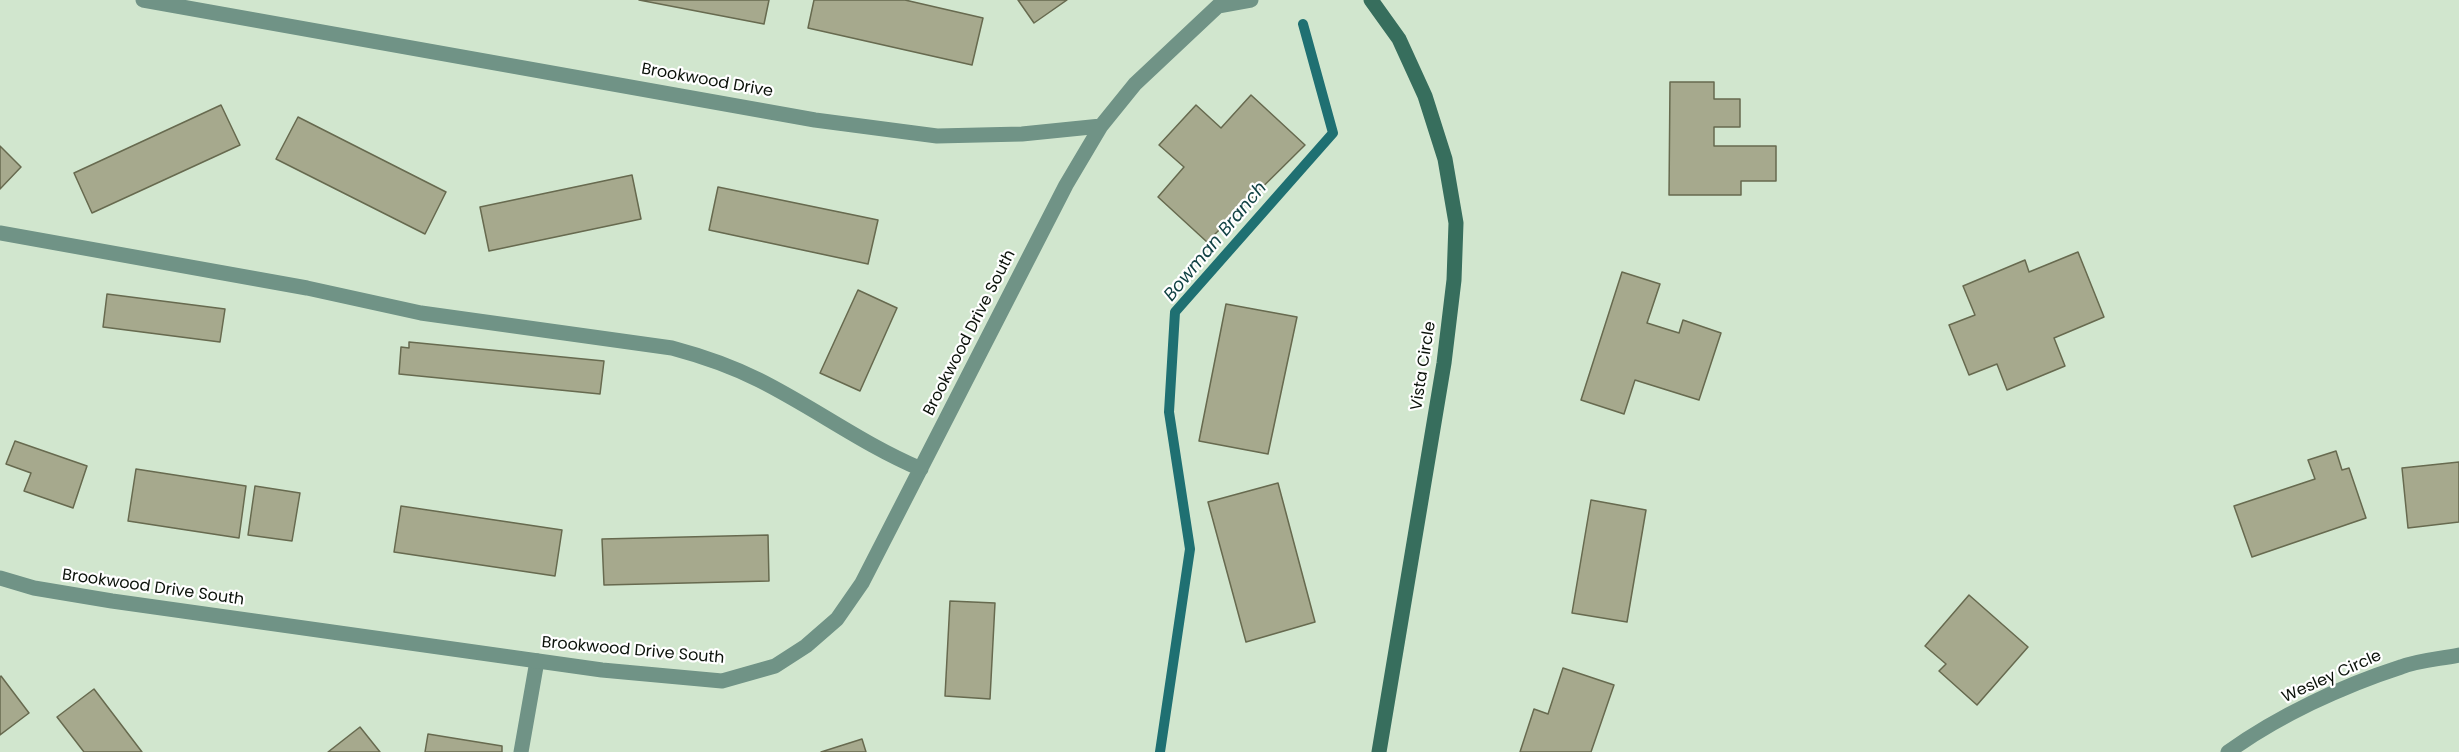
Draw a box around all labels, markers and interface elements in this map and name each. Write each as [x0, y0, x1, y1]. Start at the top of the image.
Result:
street label: Brookwood Drive [640, 60, 774, 102]
water label: Bowman Branch [1160, 178, 1272, 306]
street label: Brookwood Drive South [920, 247, 1020, 419]
street label: Vista Circle [1407, 320, 1441, 412]
street label: Brookwood Drive South [61, 566, 245, 610]
street label: Brookwood Drive South [541, 633, 725, 669]
street label: Wesley Circle [2279, 647, 2385, 707]

